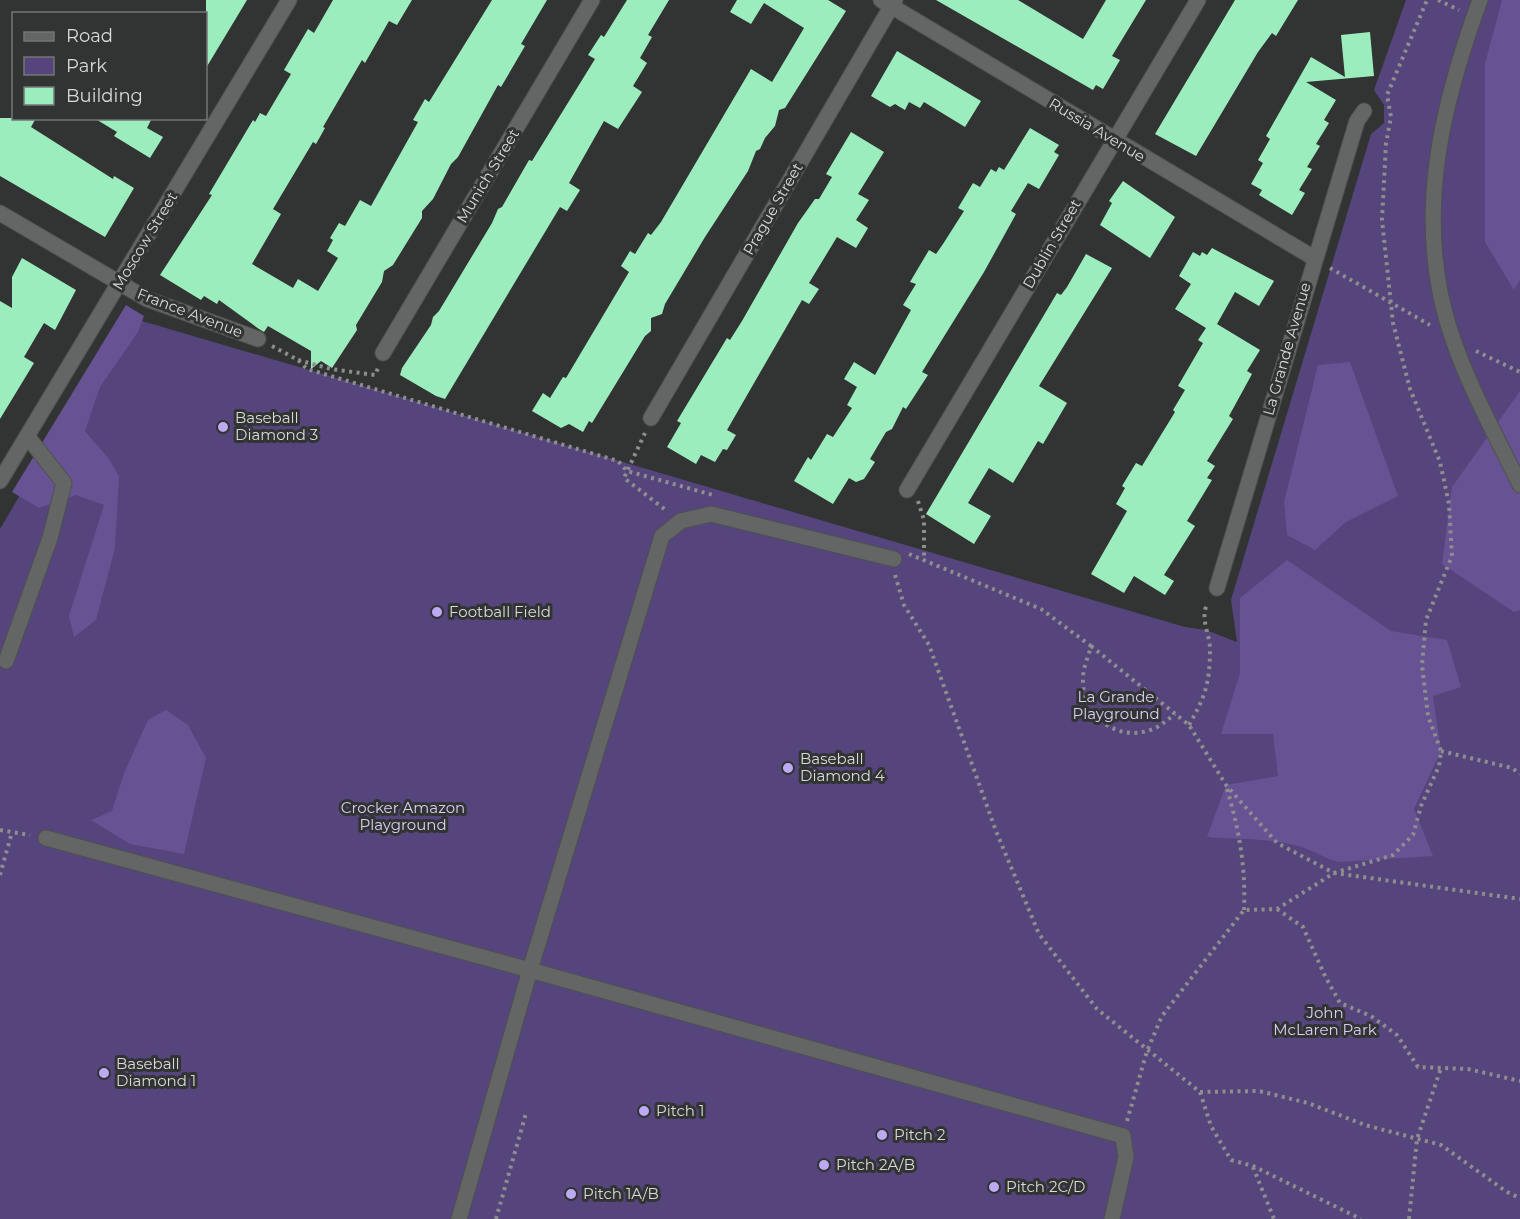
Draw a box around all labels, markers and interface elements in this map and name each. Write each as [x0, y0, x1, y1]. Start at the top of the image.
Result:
legend [12, 12, 207, 120]
text: Road [66, 25, 113, 47]
text: Park [66, 55, 107, 77]
text: Building [66, 85, 143, 107]
street label: Russia Avenue [1046, 93, 1149, 166]
street label: Munich Street [452, 125, 523, 226]
street label: Prague Street [738, 159, 807, 258]
street label: Moscow Street [108, 188, 181, 293]
street label: Dublin Street [1018, 196, 1085, 292]
street label: La Grande Avenue [1258, 280, 1315, 418]
street label: France Avenue [135, 284, 246, 341]
place label: Baseball Diamond 3 [235, 408, 318, 444]
marker: Baseball Diamond 3 [216, 420, 230, 434]
place label: Football Field [449, 602, 551, 621]
marker: Football Field [430, 605, 444, 619]
park label: La Grande Playground [1072, 687, 1160, 723]
place label: Baseball Diamond 4 [800, 749, 885, 785]
marker: Baseball Diamond 4 [781, 761, 795, 775]
park label: Crocker Amazon Playground [341, 798, 465, 834]
park label: John McLaren Park [1273, 1003, 1377, 1039]
place label: Baseball Diamond 1 [116, 1054, 196, 1090]
marker: Baseball Diamond 1 [97, 1066, 111, 1080]
place label: Pitch 1 [656, 1101, 704, 1120]
marker: Pitch 1 [637, 1104, 651, 1118]
place label: Pitch 2 [894, 1125, 945, 1144]
marker: Pitch 2 [875, 1128, 889, 1142]
place label: Pitch 2A/B [836, 1155, 915, 1174]
marker: Pitch 2A/B [817, 1158, 831, 1172]
place label: Pitch 2C/D [1006, 1177, 1085, 1196]
marker: Pitch 2C/D [987, 1180, 1001, 1194]
place label: Pitch 1A/B [583, 1184, 659, 1203]
marker: Pitch 1A/B [564, 1187, 578, 1201]

